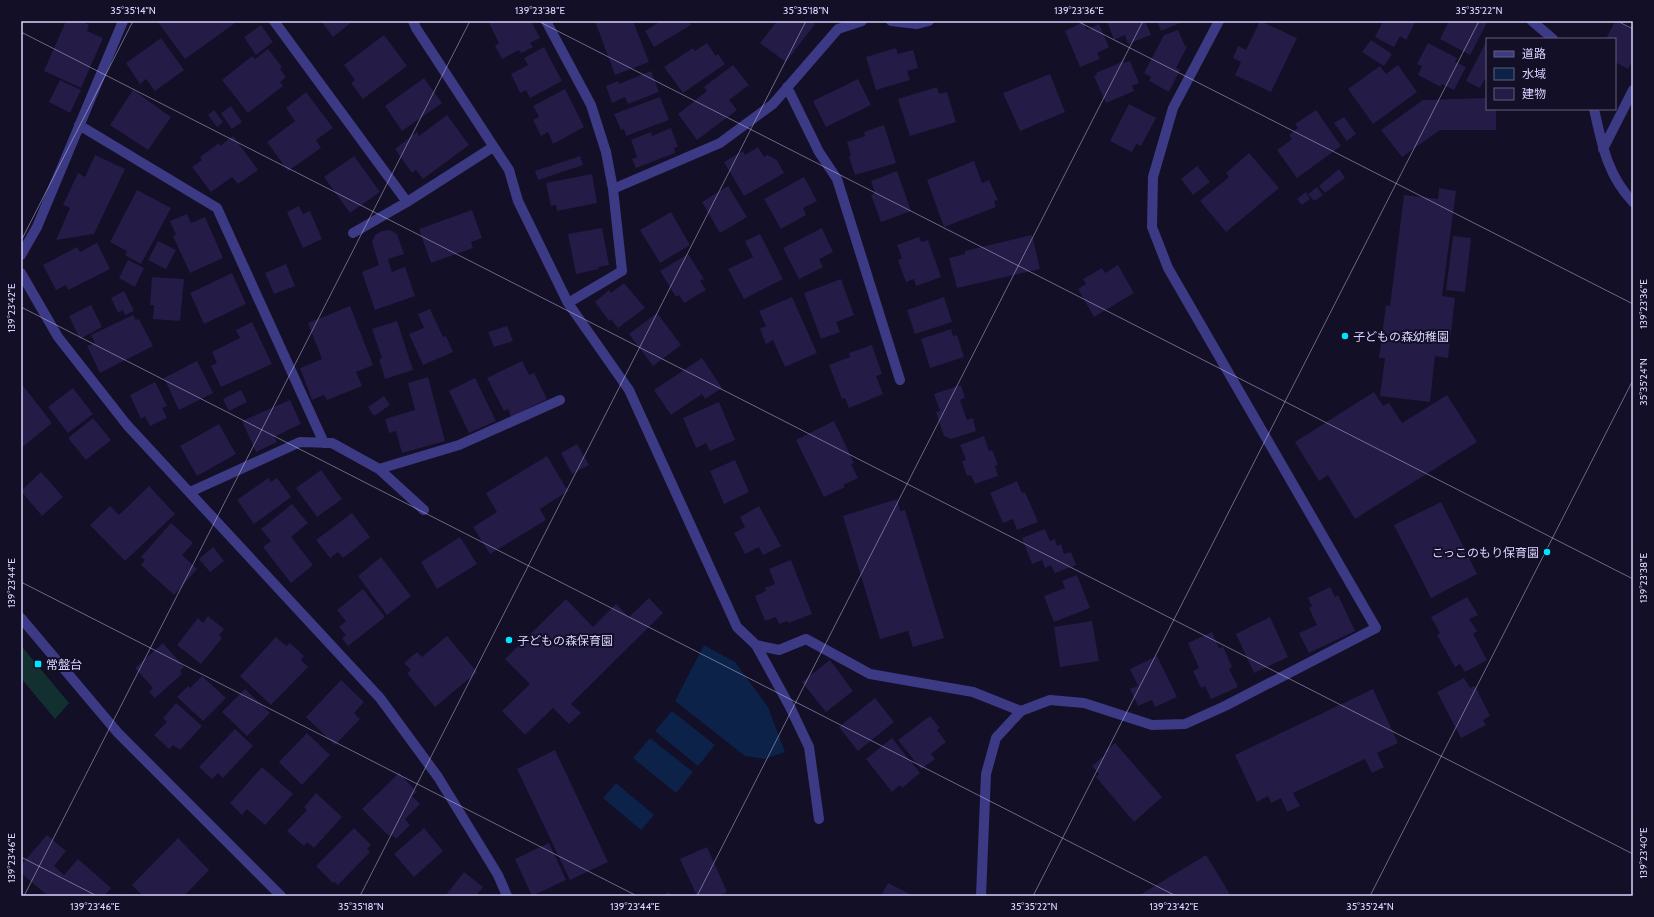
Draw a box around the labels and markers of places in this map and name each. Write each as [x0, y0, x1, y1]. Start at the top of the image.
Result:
place label: 子どもの森幼稚園 [1353, 329, 1449, 344]
marker: 子どもの森幼稚園 [1340, 331, 1350, 341]
place label: こっこのもり保育園 [1432, 545, 1539, 560]
marker: こっこのもり保育園 [1542, 547, 1552, 557]
place label: 子どもの森保育園 [517, 633, 613, 648]
marker: 子どもの森保育園 [504, 635, 514, 645]
place label: 常盤台 [46, 657, 82, 672]
marker: 常盤台 [33, 659, 43, 669]

